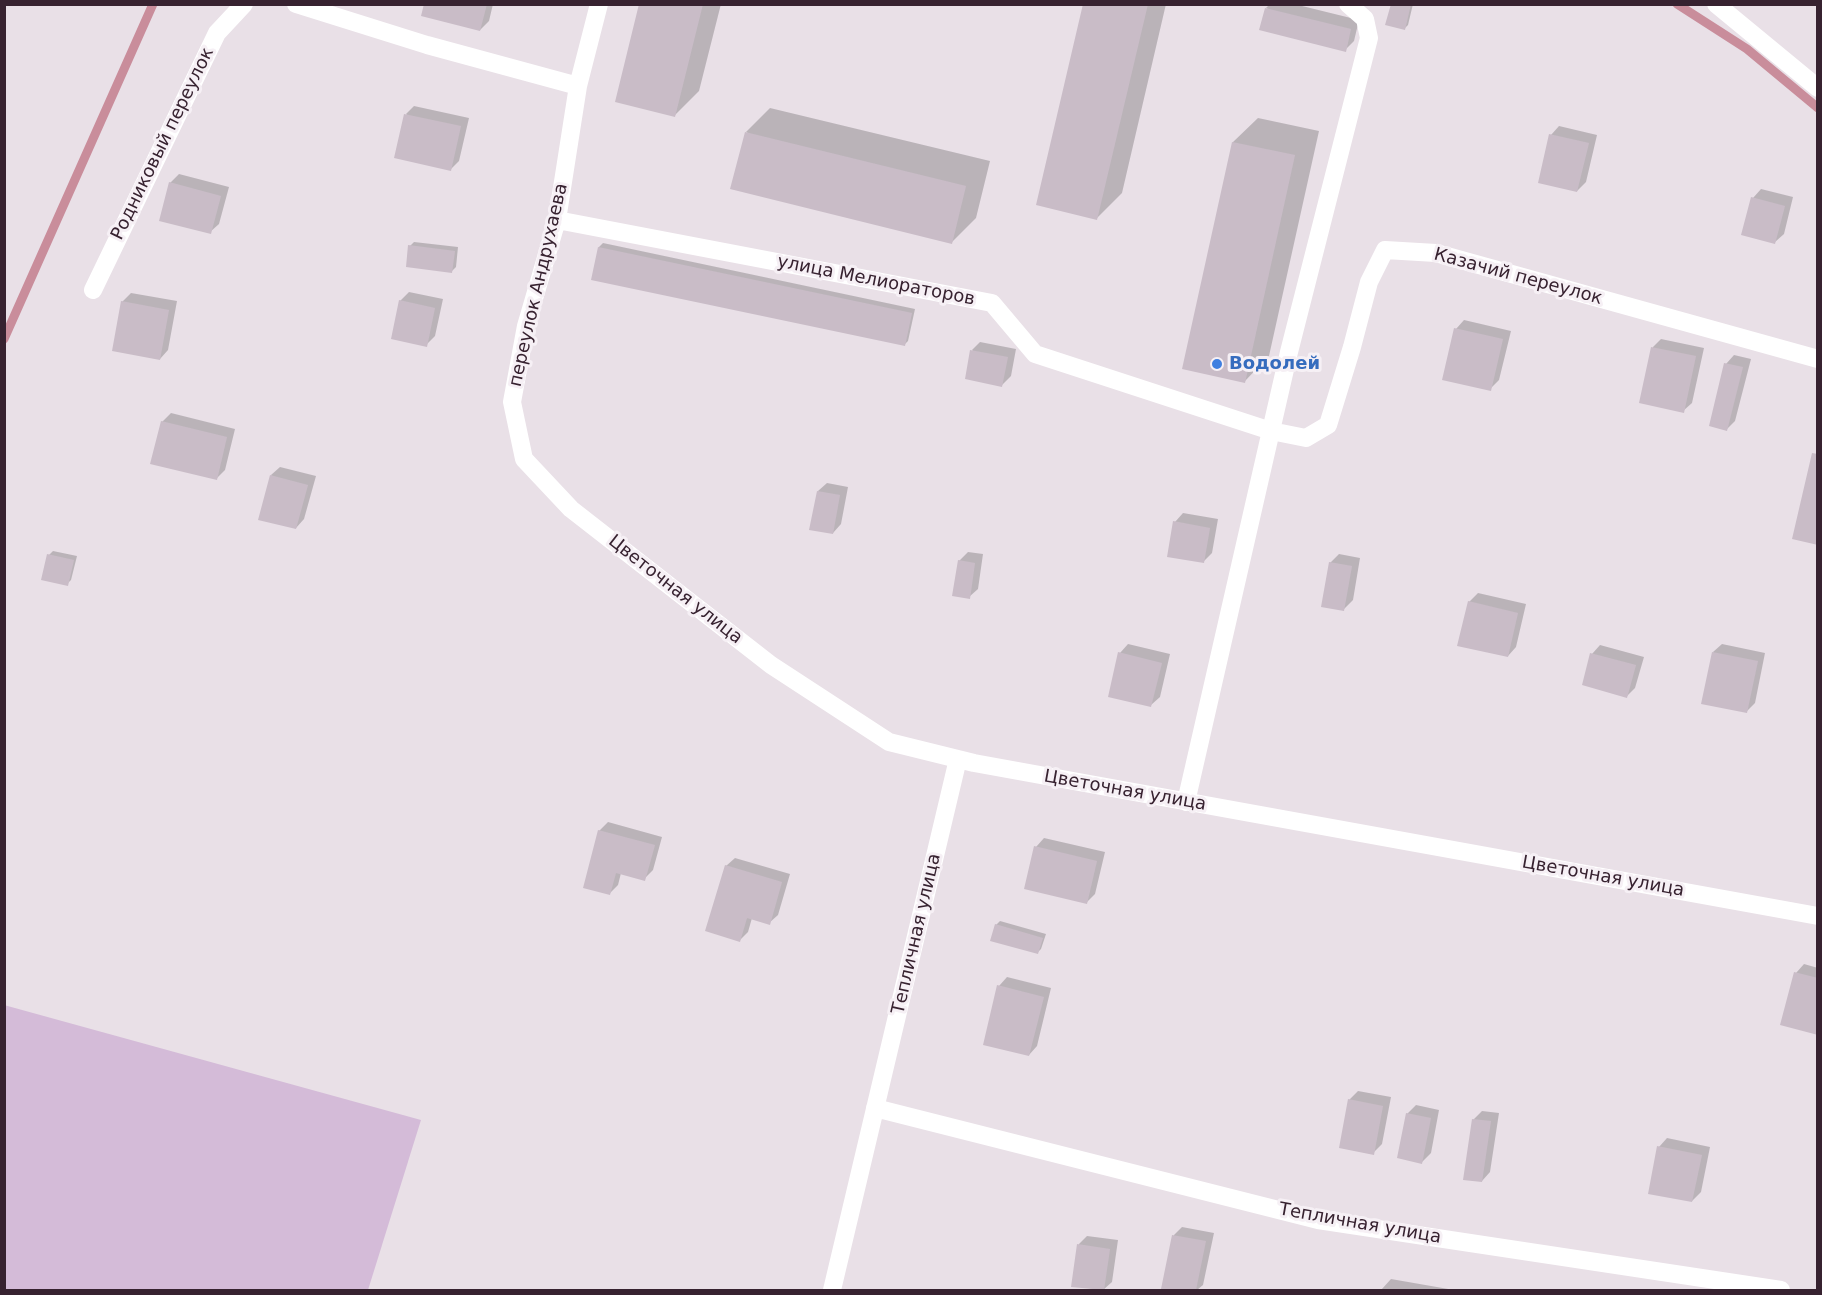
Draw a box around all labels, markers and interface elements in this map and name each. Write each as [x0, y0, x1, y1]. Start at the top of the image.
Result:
street label: Родниковый переулок [107, 44, 219, 244]
street label: переулок Андрухаева [505, 181, 573, 389]
street label: Казачий переулок [1431, 244, 1605, 310]
street label: улица Мелиораторов [775, 251, 977, 311]
place label: Водолей [1229, 353, 1320, 375]
marker: Водолей [1210, 357, 1224, 371]
street label: Цветочная улица [604, 531, 746, 649]
street label: Цветочная улица [1042, 766, 1208, 816]
street label: Тепличная улица [888, 852, 946, 1016]
street label: Цветочная улица [1520, 852, 1686, 902]
street label: Тепличная улица [1277, 1199, 1443, 1249]

